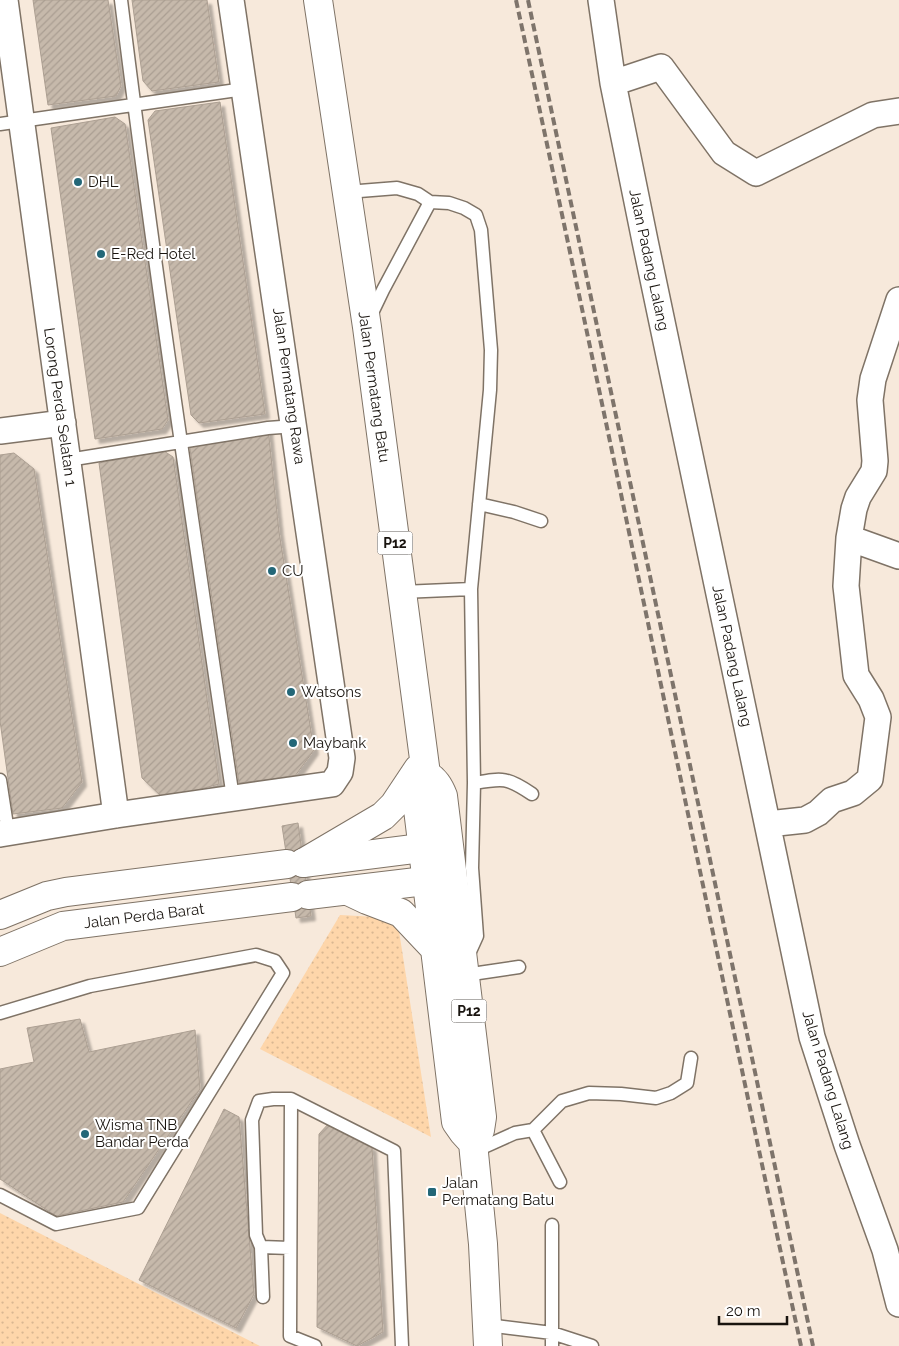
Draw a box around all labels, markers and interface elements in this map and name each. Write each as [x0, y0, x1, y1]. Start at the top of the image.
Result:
place label: DHL [88, 173, 119, 191]
marker: DHL [72, 176, 84, 188]
street label: Jalan Padang Lalang [625, 188, 673, 332]
place label: E-Red Hotel [111, 245, 196, 263]
marker: E-Red Hotel [95, 248, 107, 260]
street label: Jalan Permatang Rawa [269, 306, 309, 466]
street label: Jalan Permatang Batu [354, 310, 394, 464]
street label: Lorong Perda Selatan 1 [40, 327, 80, 488]
road number: P12 [378, 532, 412, 554]
place label: CU [282, 562, 304, 580]
marker: CU [266, 565, 278, 577]
street label: Jalan Padang Lalang [708, 584, 756, 728]
place label: Watsons [301, 683, 361, 701]
marker: Watsons [285, 686, 297, 698]
place label: Maybank [303, 734, 366, 752]
marker: Maybank [287, 737, 299, 749]
street label: Jalan Perda Barat [83, 900, 205, 932]
road number: P12 [452, 999, 486, 1022]
street label: Jalan Padang Lalang [798, 1008, 858, 1152]
place label: Wisma TNB Bandar Perda [95, 1116, 189, 1151]
marker: Wisma TNB Bandar Perda [79, 1128, 91, 1140]
place label: Jalan Permatang Batu [442, 1174, 554, 1209]
marker: Jalan Permatang Batu [426, 1186, 438, 1198]
scale bar [719, 1294, 786, 1326]
text: 20 m [726, 1302, 761, 1320]

